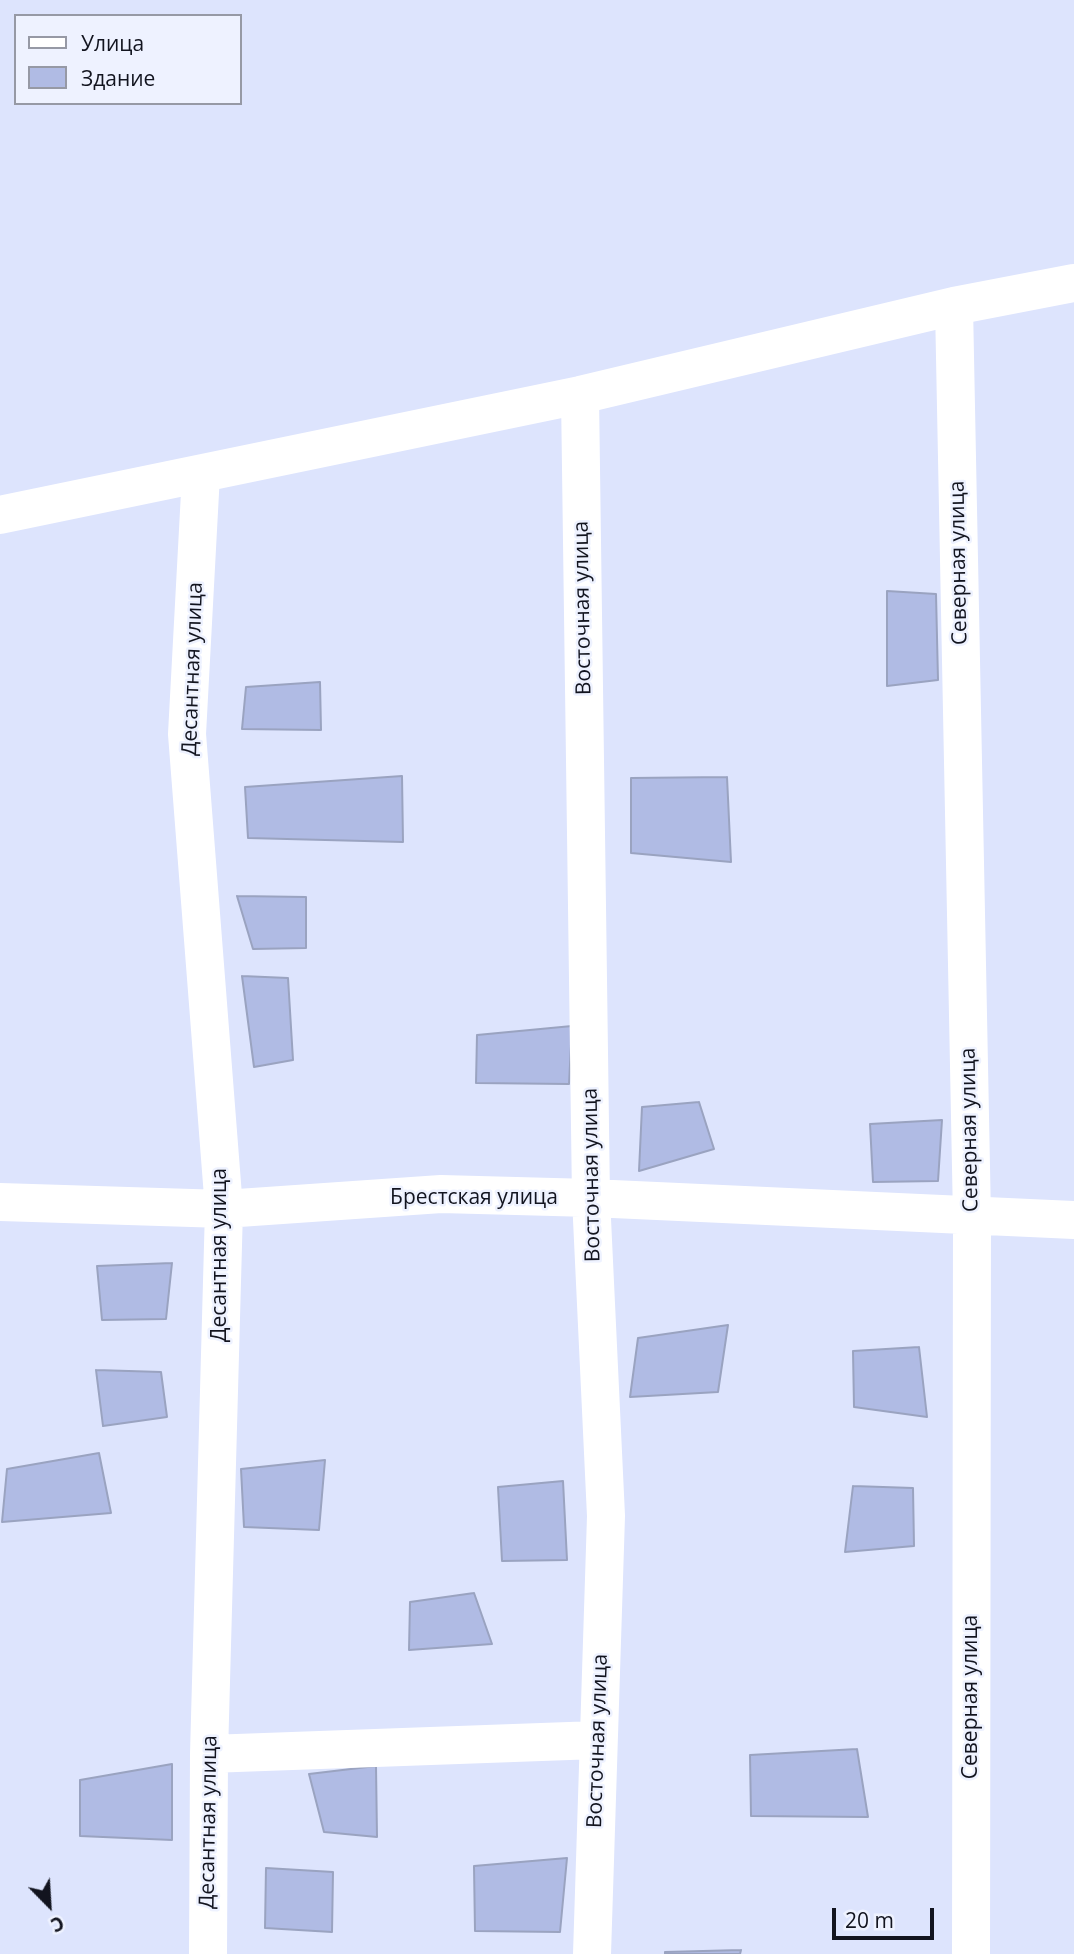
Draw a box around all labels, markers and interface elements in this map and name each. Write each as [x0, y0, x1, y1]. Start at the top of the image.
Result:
legend [14, 14, 242, 105]
text: Улица [81, 29, 144, 57]
text: Здание [81, 64, 155, 92]
street label: Северная улица [945, 481, 973, 645]
street label: Восточная улица [569, 521, 597, 695]
street label: Десантная улица [177, 582, 209, 756]
street label: Северная улица [956, 1048, 984, 1212]
street label: Восточная улица [578, 1088, 606, 1262]
street label: Десантная улица [207, 1168, 233, 1342]
street label: Брестская улица [390, 1185, 558, 1211]
street label: Северная улица [958, 1615, 984, 1779]
street label: Восточная улица [582, 1653, 614, 1829]
street label: Десантная улица [195, 1735, 223, 1909]
north arrow [14, 1870, 84, 1940]
scale bar [836, 1895, 937, 1939]
text: 20 m [845, 1906, 894, 1934]
text: С [47, 1910, 68, 1939]

